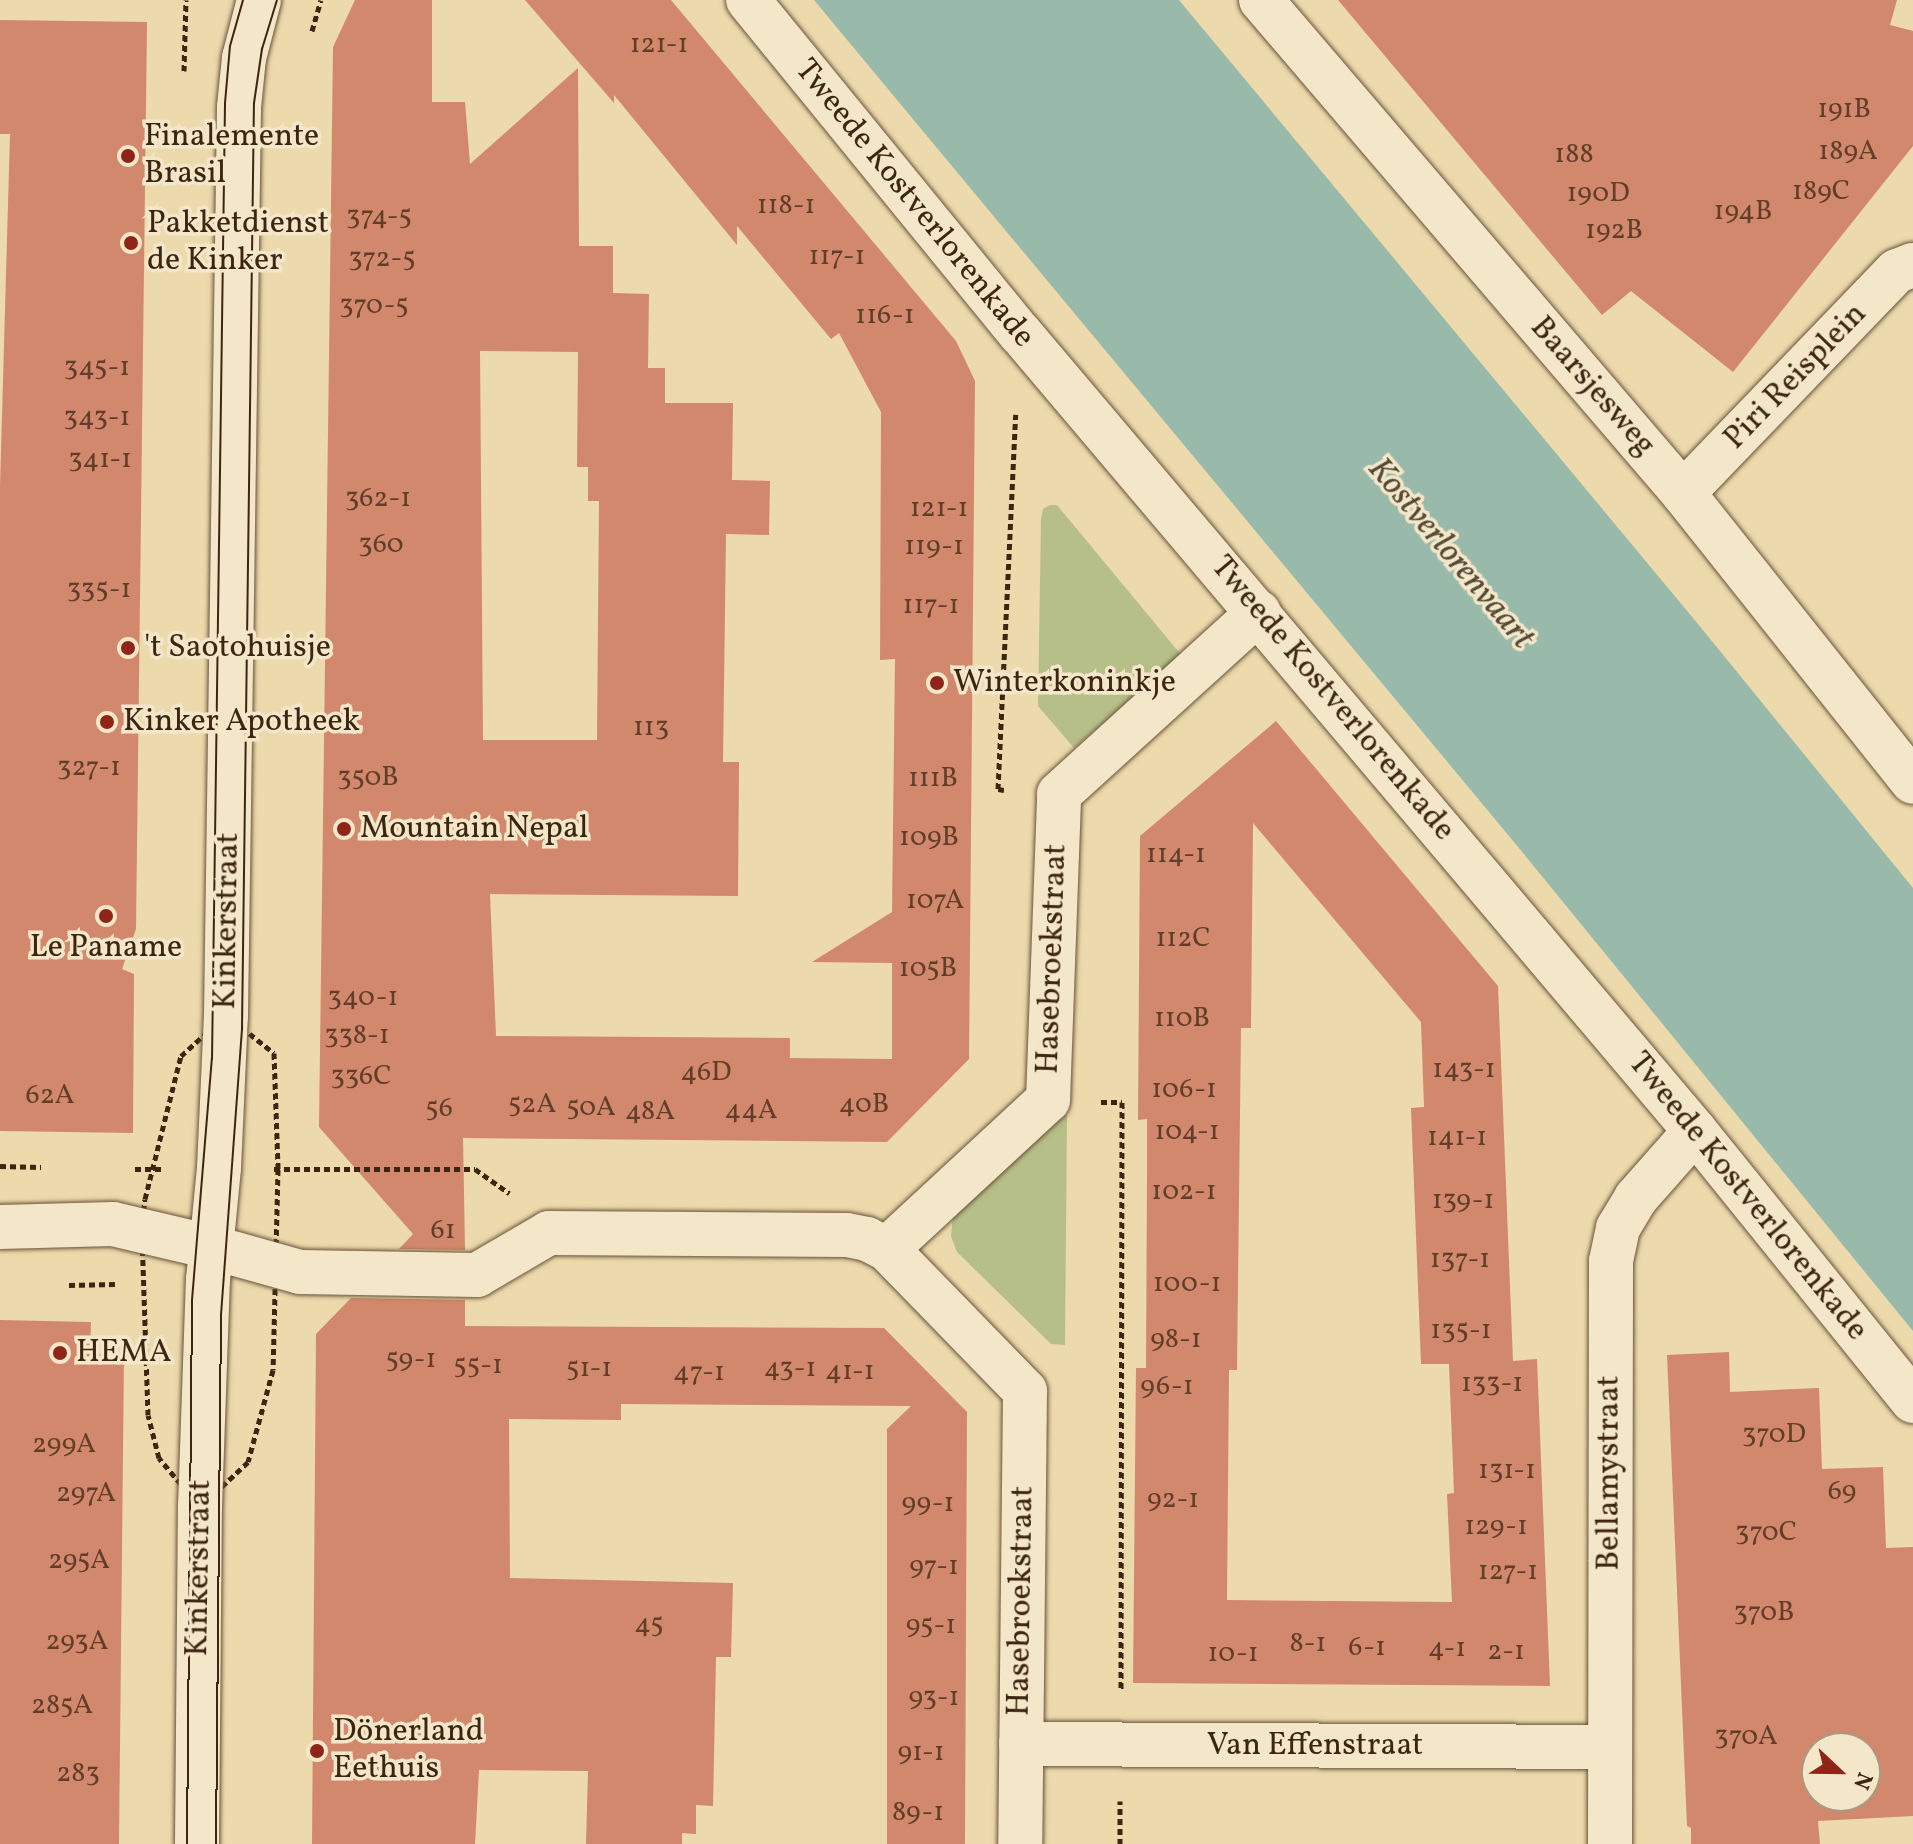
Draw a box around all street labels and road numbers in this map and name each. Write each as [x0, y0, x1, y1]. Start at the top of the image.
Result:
street label: Tweede Kostverlorenkade [786, 52, 1042, 356]
street label: Piri Reisplein [1717, 296, 1875, 458]
street label: Baarsjesweg [1521, 309, 1663, 465]
street label: Tweede Kostverlorenkade [1202, 549, 1462, 849]
street label: Kinkerstraat [207, 832, 249, 1010]
street label: Hasebroekstraat [1030, 843, 1076, 1075]
street label: Tweede Kostverlorenkade [1619, 1045, 1875, 1349]
street label: Bellamystraat [1591, 1375, 1629, 1571]
street label: Kinkerstraat [179, 1479, 221, 1657]
street label: Hasebroekstraat [1001, 1485, 1043, 1717]
street label: Van Effenstraat [1207, 1727, 1423, 1765]

